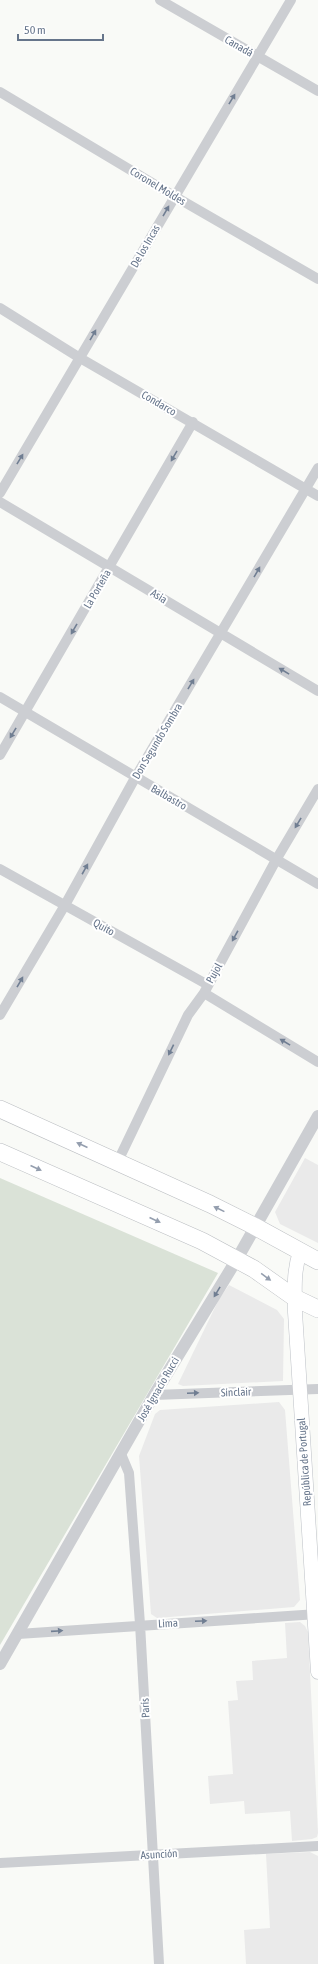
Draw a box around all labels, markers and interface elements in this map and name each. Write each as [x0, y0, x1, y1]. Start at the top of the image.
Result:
scale bar [18, 16, 103, 42]
text: 50 m [24, 23, 46, 37]
street label: Canadá [223, 33, 255, 59]
one-way arrow [228, 93, 235, 105]
street label: Coronel Moldes [128, 165, 188, 207]
one-way arrow [162, 205, 169, 217]
street label: De los Incas [128, 222, 162, 269]
one-way arrow [90, 329, 97, 341]
street label: Condarco [139, 388, 179, 418]
one-way arrow [170, 450, 177, 462]
one-way arrow [16, 453, 23, 465]
one-way arrow [254, 566, 261, 578]
street label: La Porteña [81, 567, 113, 611]
street label: Asia [149, 586, 169, 606]
one-way arrow [70, 623, 77, 635]
one-way arrow [278, 668, 290, 675]
one-way arrow [188, 678, 195, 690]
street label: Don Segundo Sombra [130, 701, 184, 781]
one-way arrow [9, 727, 16, 739]
street label: Balbastro [149, 782, 189, 812]
one-way arrow [295, 817, 302, 829]
one-way arrow [81, 863, 88, 875]
street label: Quito [91, 916, 117, 938]
one-way arrow [231, 930, 238, 942]
street label: Pujol [204, 961, 224, 985]
one-way arrow [16, 976, 23, 988]
one-way arrow [280, 1038, 290, 1046]
one-way arrow [168, 1044, 174, 1055]
one-way arrow [76, 1142, 88, 1148]
one-way arrow [30, 1165, 41, 1171]
one-way arrow [214, 1206, 225, 1212]
one-way arrow [149, 1217, 160, 1223]
one-way arrow [261, 1273, 272, 1281]
one-way arrow [213, 1286, 220, 1298]
street label: José Ignacio Rucci [135, 1355, 181, 1423]
street label: Sinclair [221, 1385, 252, 1399]
one-way arrow [187, 1390, 199, 1397]
street label: República de Portugal [295, 1417, 313, 1507]
street label: Lima [158, 1616, 178, 1630]
one-way arrow [195, 1618, 208, 1624]
one-way arrow [51, 1627, 63, 1634]
street label: París [138, 1698, 152, 1718]
street label: Asunción [140, 1847, 178, 1861]

